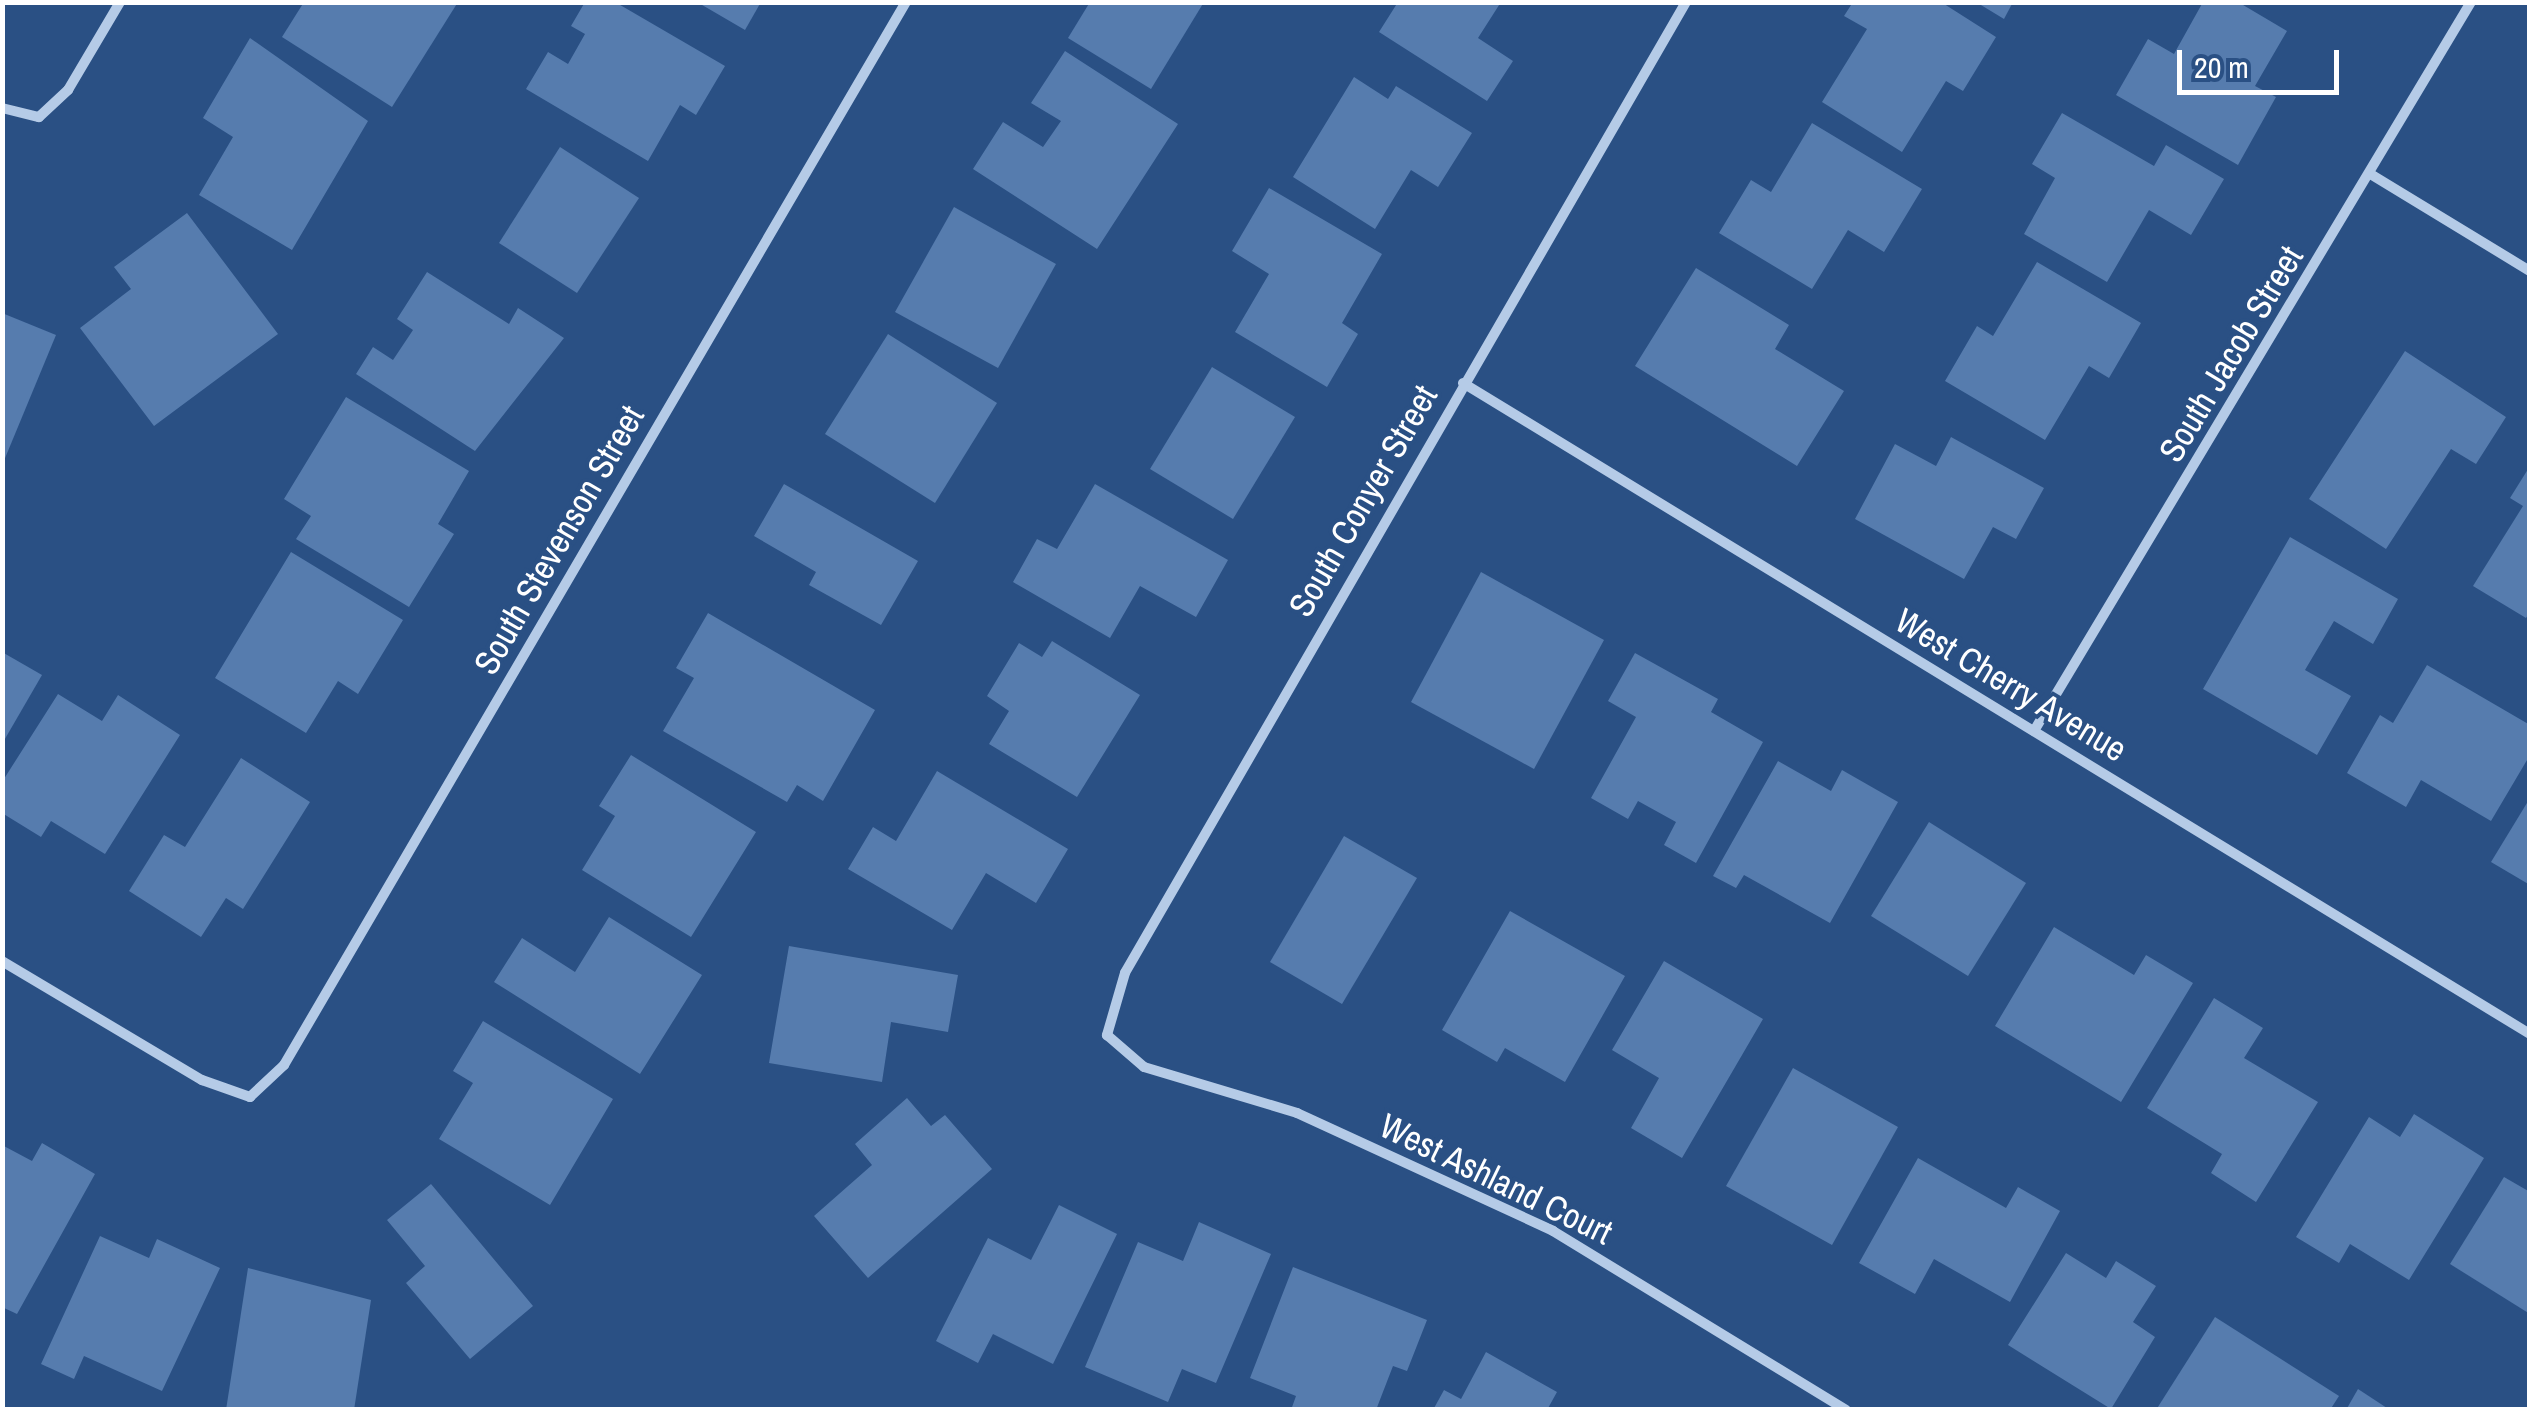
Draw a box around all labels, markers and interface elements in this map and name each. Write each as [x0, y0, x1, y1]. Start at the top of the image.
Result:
scale bar [2182, 30, 2344, 92]
text: 20 m [2194, 47, 2249, 87]
street label: South Jacob Street [2150, 239, 2312, 469]
street label: South Conyer Street [1280, 378, 1446, 624]
street label: South Stevenson Street [465, 398, 653, 682]
street label: West Cherry Avenue [1887, 599, 2135, 771]
street label: West Ashland Court [1372, 1104, 1620, 1254]

